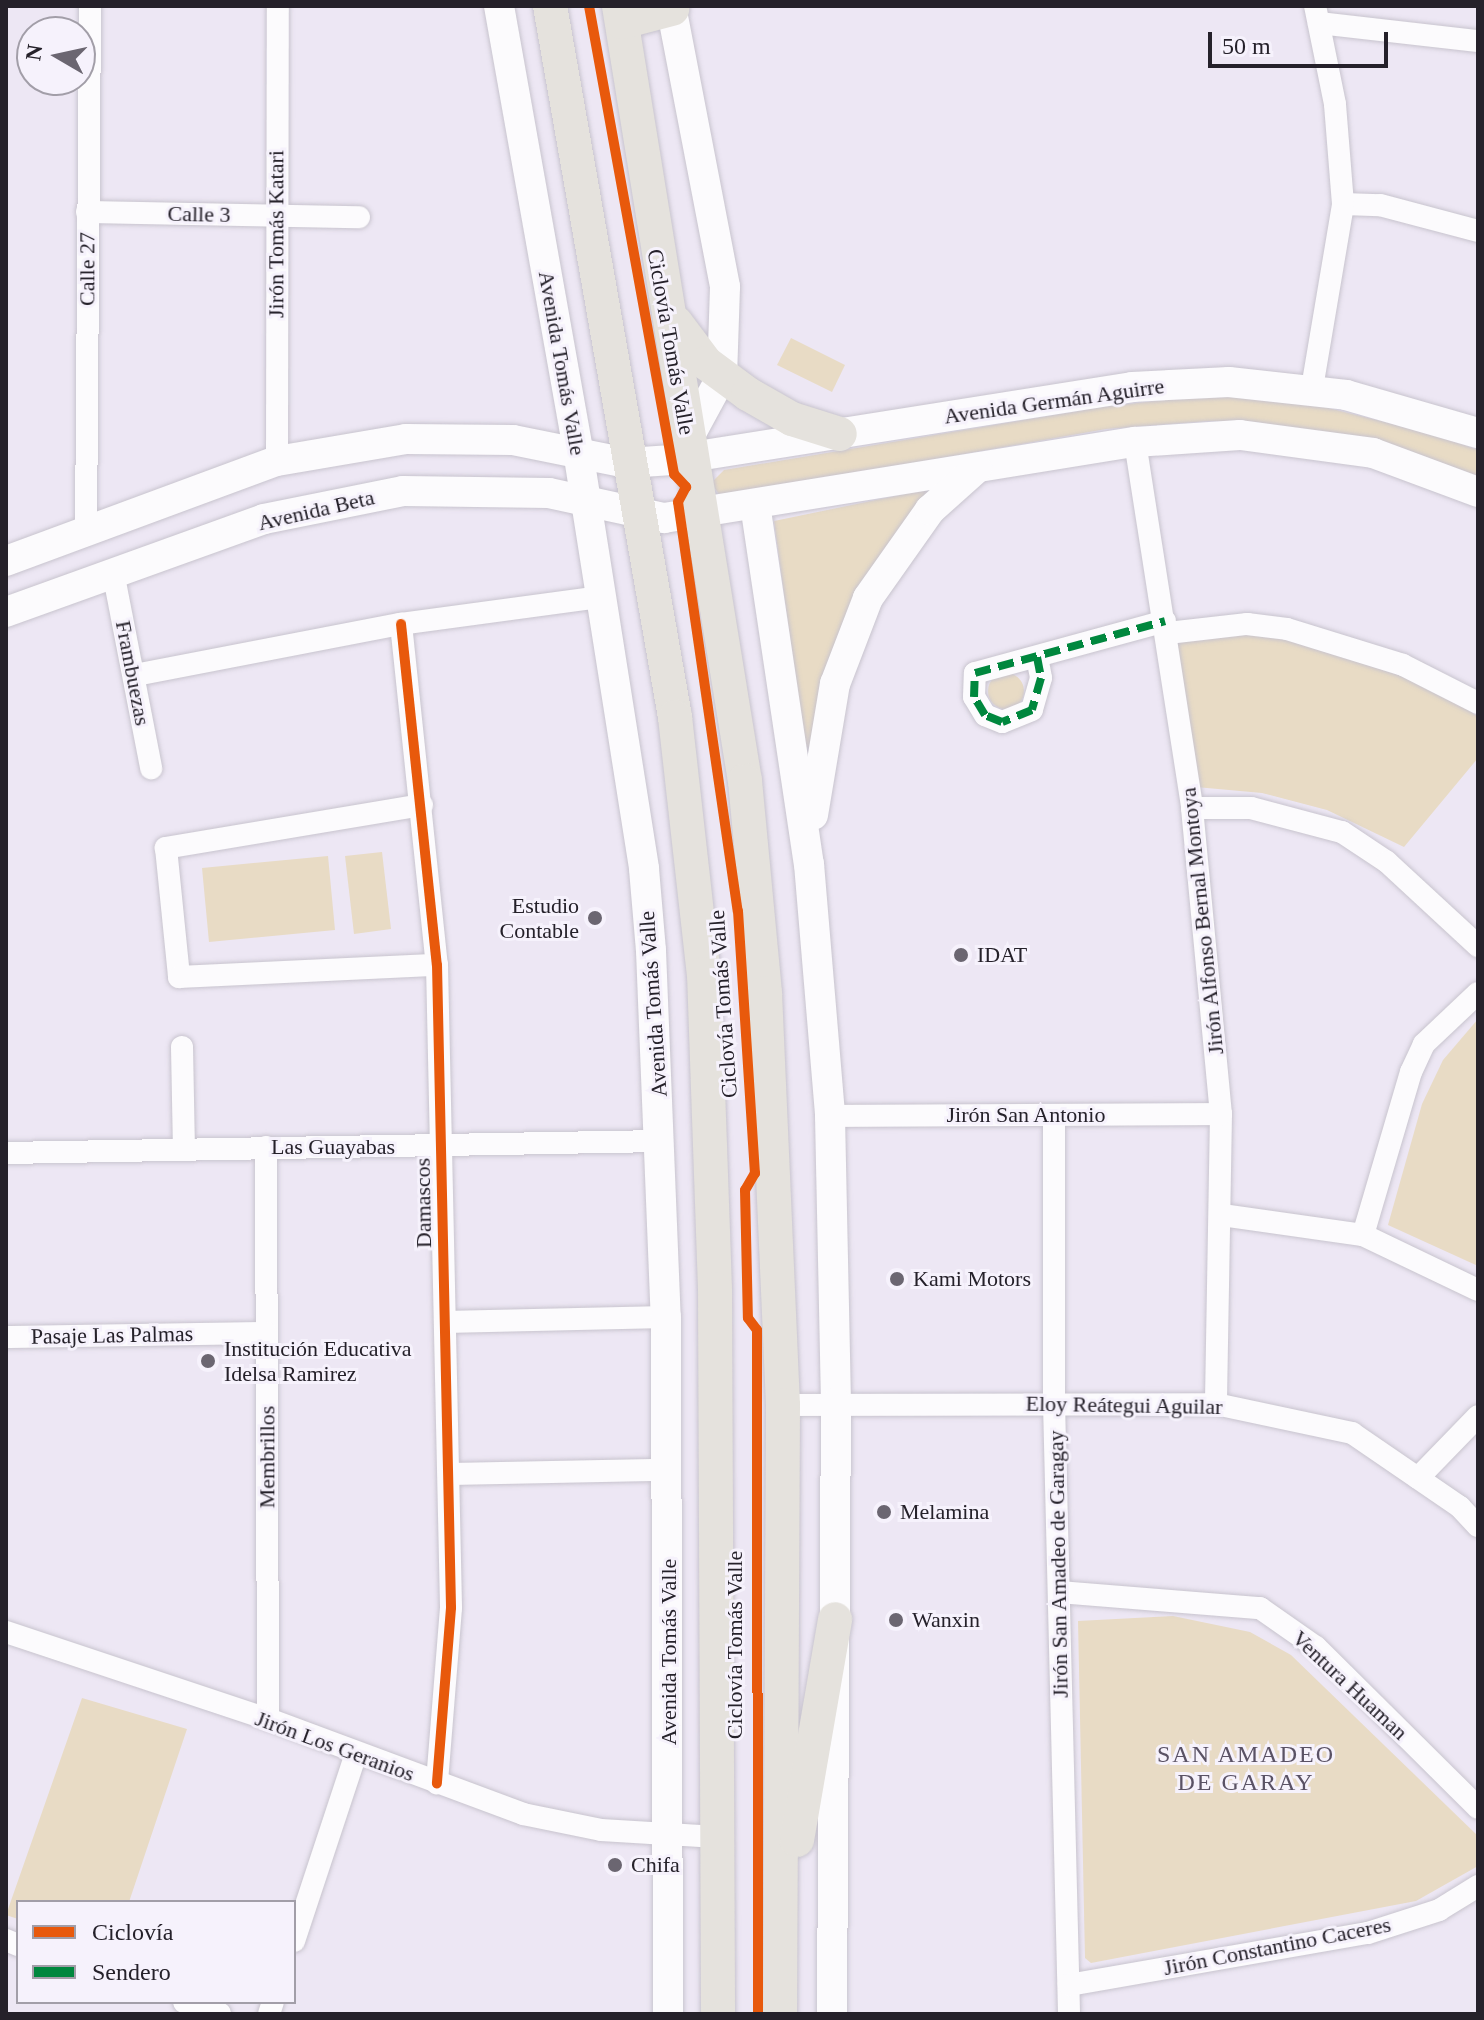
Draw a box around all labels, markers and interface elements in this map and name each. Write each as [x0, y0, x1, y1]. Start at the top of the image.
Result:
north arrow [16, 16, 96, 96]
scale bar [1212, 16, 1392, 66]
text: 50 m [1222, 33, 1271, 59]
text: N [20, 43, 47, 62]
street label: Jirón Tomás Katari [263, 150, 289, 318]
street label: Calle 3 [167, 200, 231, 228]
street label: Calle 27 [74, 232, 100, 306]
street label: Ciclovía Tomás Valle [642, 247, 700, 437]
street label: Avenida Tomás Valle [533, 268, 591, 458]
street label: Avenida Germán Aguirre [942, 372, 1166, 430]
street label: Avenida Beta [255, 484, 377, 536]
street label: Frambuezas [110, 618, 156, 728]
street label: Jirón Alfonso Bernal Montoya [1175, 786, 1229, 1056]
place label: Estudio Contable [500, 892, 579, 944]
marker: Estudio Contable [586, 909, 604, 927]
street label: Ciclovía Tomás Valle [703, 909, 743, 1099]
street label: Avenida Tomás Valle [633, 910, 673, 1098]
place label: IDAT [977, 942, 1027, 968]
marker: IDAT [952, 946, 970, 964]
street label: Jirón San Antonio [946, 1102, 1106, 1128]
street label: Las Guayabas [271, 1134, 395, 1160]
street label: Damascos [409, 1158, 437, 1248]
place label: Kami Motors [913, 1266, 1031, 1292]
marker: Kami Motors [888, 1270, 906, 1288]
street label: Pasaje Las Palmas [31, 1320, 193, 1350]
place label: Institución Educativa Idelsa Ramirez [224, 1335, 412, 1386]
marker: Institución Educativa Idelsa Ramirez [199, 1352, 217, 1370]
street label: Eloy Reátegui Aguilar [1025, 1390, 1223, 1420]
street label: Membrillos [254, 1406, 280, 1508]
street label: Jirón San Amadeo de Garagay [1042, 1429, 1074, 1699]
place label: Melamina [900, 1499, 989, 1525]
marker: Melamina [875, 1503, 893, 1521]
street label: Ciclovía Tomás Valle [722, 1550, 748, 1740]
street label: Avenida Tomás Valle [656, 1558, 682, 1746]
place label: Wanxin [912, 1607, 980, 1633]
marker: Wanxin [887, 1611, 905, 1629]
street label: Ventura Huaman [1287, 1625, 1413, 1745]
street label: Jirón Los Geranios [252, 1705, 418, 1787]
district label: SAN AMADEO DE GARAY [1156, 1741, 1336, 1797]
place label: Chifa [631, 1852, 680, 1878]
marker: Chifa [606, 1856, 624, 1874]
legend [16, 1900, 296, 2004]
street label: Jirón Constantino Caceres [1161, 1911, 1393, 1981]
text: Ciclovía [92, 1919, 173, 1945]
text: Sendero [92, 1959, 171, 1985]

